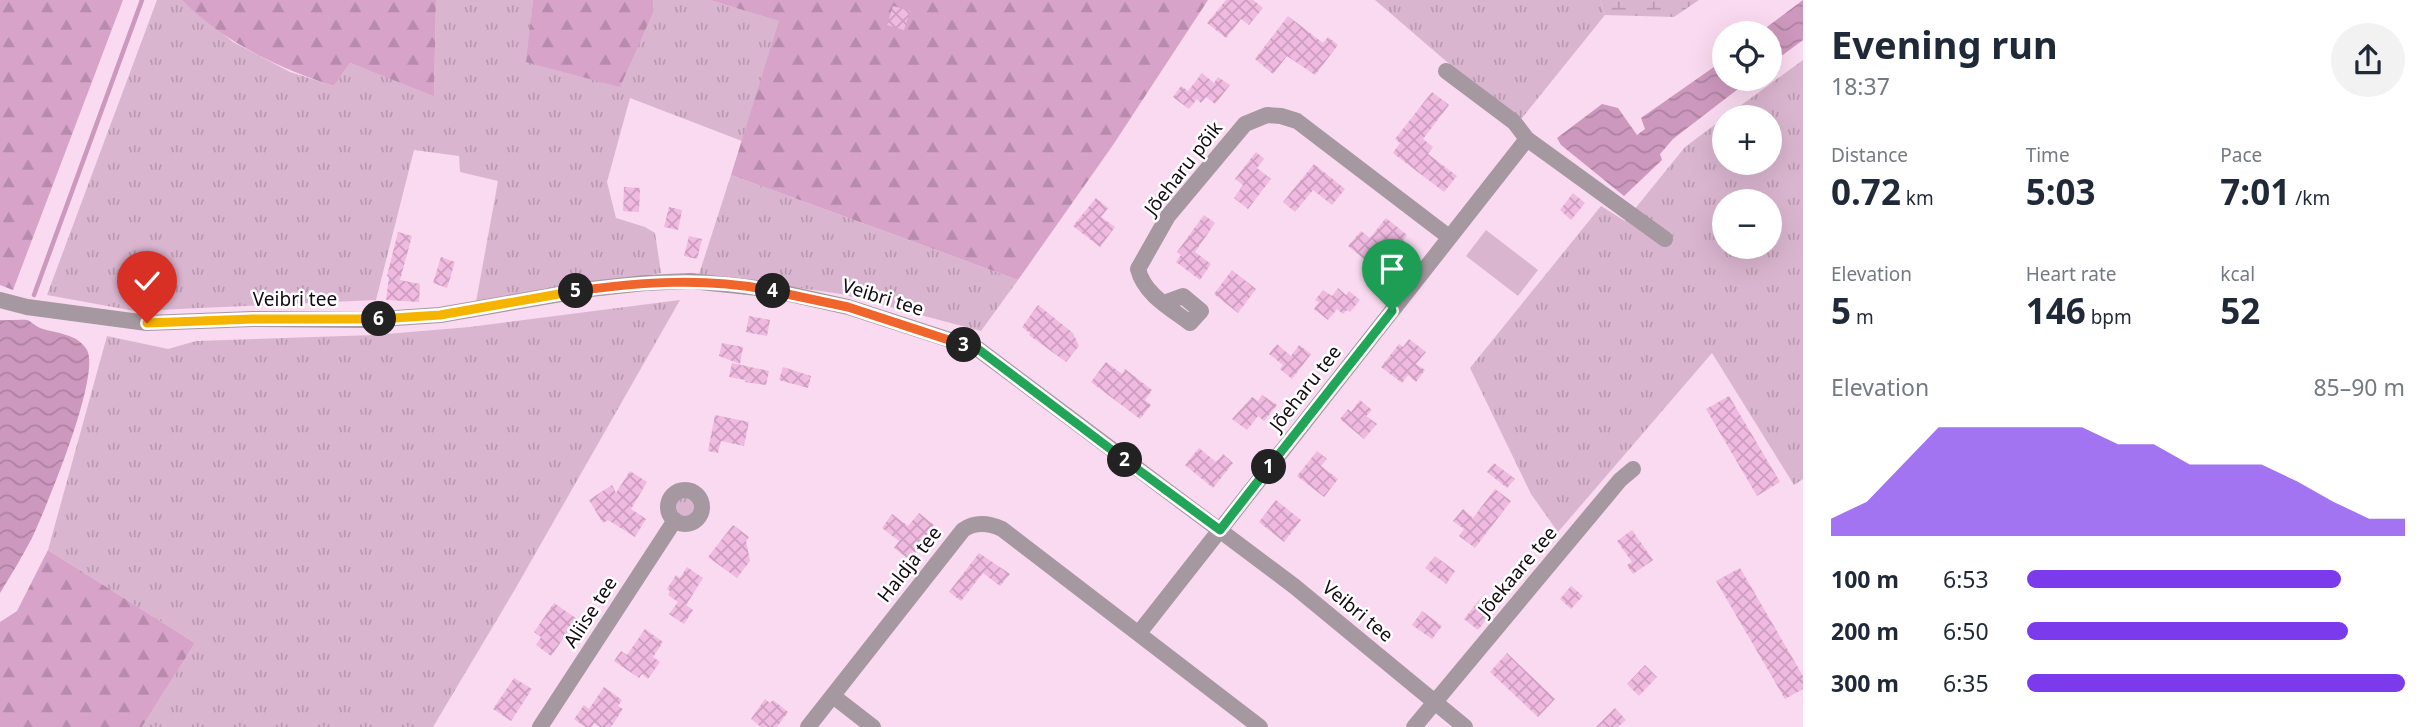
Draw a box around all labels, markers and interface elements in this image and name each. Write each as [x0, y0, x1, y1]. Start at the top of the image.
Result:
text: Evening run [1831, 18, 2058, 70]
map controls [1712, 21, 1782, 259]
button: locate [1712, 21, 1782, 91]
button: share [2331, 23, 2405, 97]
text: 18:37 [1831, 70, 1890, 102]
button: + [1712, 105, 1782, 175]
street label: Jõeharu põik [1137, 116, 1228, 222]
text: Distance [1831, 142, 1908, 168]
text: Time [2026, 142, 2070, 168]
text: Pace [2220, 142, 2262, 168]
text: 0.72 [1831, 168, 1901, 215]
text: 5:03 [2026, 168, 2096, 215]
text: 7:01 [2220, 168, 2290, 215]
text: km [1901, 185, 1934, 211]
text: /km [2290, 185, 2330, 211]
button: − [1712, 189, 1782, 259]
pin [1362, 239, 1422, 311]
icon: arrive [1373, 250, 1411, 288]
pin [117, 251, 177, 323]
text: Elevation [1831, 261, 1912, 287]
text: Heart rate [2026, 261, 2116, 287]
text: kcal [2220, 261, 2255, 287]
icon: check [128, 262, 166, 300]
street label: Veibri tee [839, 272, 927, 322]
pin: 5 [558, 274, 594, 308]
pin: 4 [756, 274, 790, 308]
text: 5 [570, 277, 581, 303]
text: 4 [767, 277, 778, 303]
street label: Veibri tee [253, 286, 337, 312]
text: 5 [1831, 287, 1851, 334]
text: 146 [2026, 287, 2086, 334]
text: 52 [2220, 287, 2260, 334]
pin: 6 [362, 302, 396, 336]
text: m [1851, 304, 1874, 330]
text: bpm [2086, 304, 2132, 330]
text: 6 [373, 305, 384, 331]
pin: 3 [946, 328, 982, 362]
text: 3 [958, 331, 969, 357]
street label: Jõeharu tee [1262, 340, 1347, 438]
text: Elevation [1831, 371, 1929, 403]
text: 85–90 m [2313, 371, 2405, 403]
pin: 2 [1108, 442, 1142, 477]
text: 2 [1119, 446, 1130, 472]
pin: 1 [1252, 449, 1286, 484]
text: 1 [1263, 453, 1274, 479]
street label: Haldja tee [871, 520, 947, 608]
street label: Jõekaare tee [1470, 520, 1562, 623]
text: 100 m [1831, 563, 1899, 595]
text: 6:53 [1943, 563, 1989, 595]
street label: Aliise tee [557, 571, 623, 653]
street label: Veibri tee [1317, 574, 1399, 648]
text: 200 m [1831, 615, 1899, 647]
text: 6:50 [1943, 615, 1989, 647]
text: 300 m [1831, 667, 1899, 699]
text: 6:35 [1943, 667, 1989, 699]

